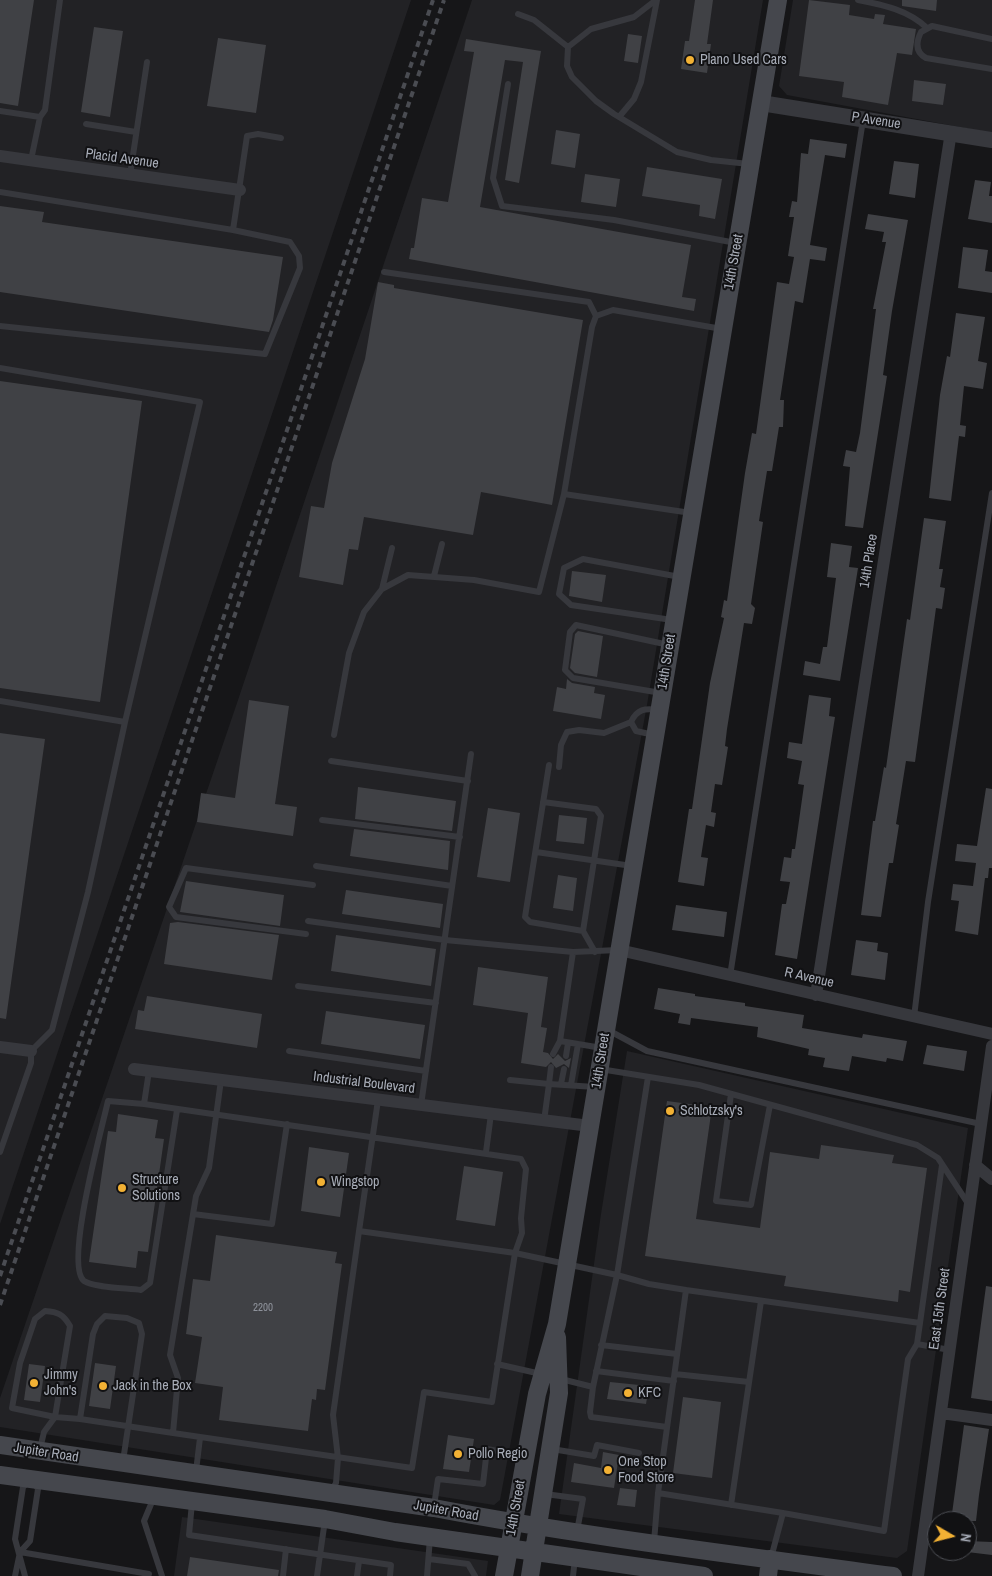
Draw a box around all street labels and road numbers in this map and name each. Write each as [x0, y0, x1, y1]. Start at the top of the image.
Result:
street label: P Avenue [850, 109, 902, 133]
street label: Placid Avenue [84, 146, 160, 172]
street label: 14th Street [721, 233, 747, 291]
street label: 14th Place [856, 533, 882, 589]
street label: 14th Street [654, 633, 680, 691]
street label: R Avenue [783, 964, 835, 992]
street label: 14th Street [588, 1032, 614, 1090]
street label: Industrial Boulevard [312, 1068, 416, 1098]
street label: East 15th Street [926, 1267, 954, 1351]
street label: Jupiter Road [12, 1440, 80, 1466]
street label: 14th Street [503, 1479, 529, 1537]
street label: Jupiter Road [412, 1497, 480, 1525]

